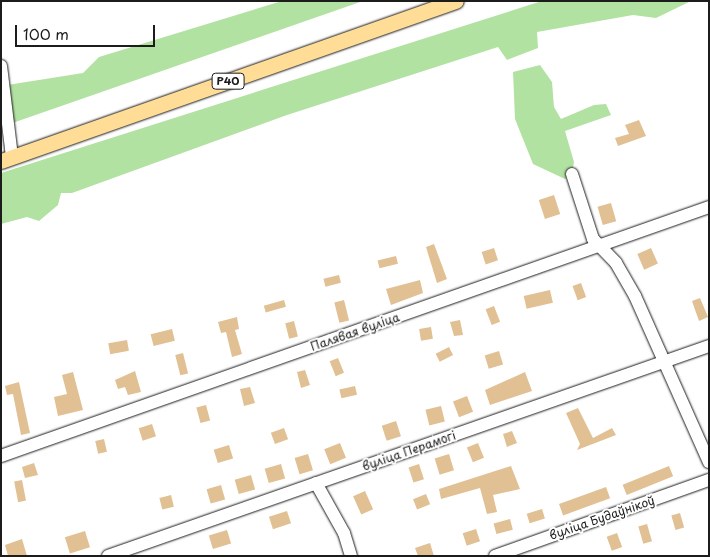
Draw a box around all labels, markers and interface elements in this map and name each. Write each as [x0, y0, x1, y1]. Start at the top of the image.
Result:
scale bar [18, 15, 158, 47]
text: 100 m [23, 22, 69, 45]
road number: Р40 [210, 72, 246, 90]
street label: Палявая вуліца [308, 310, 402, 354]
street label: вуліца Перамогі [360, 428, 458, 474]
street label: вуліца Будаўнікоў [547, 493, 657, 543]

